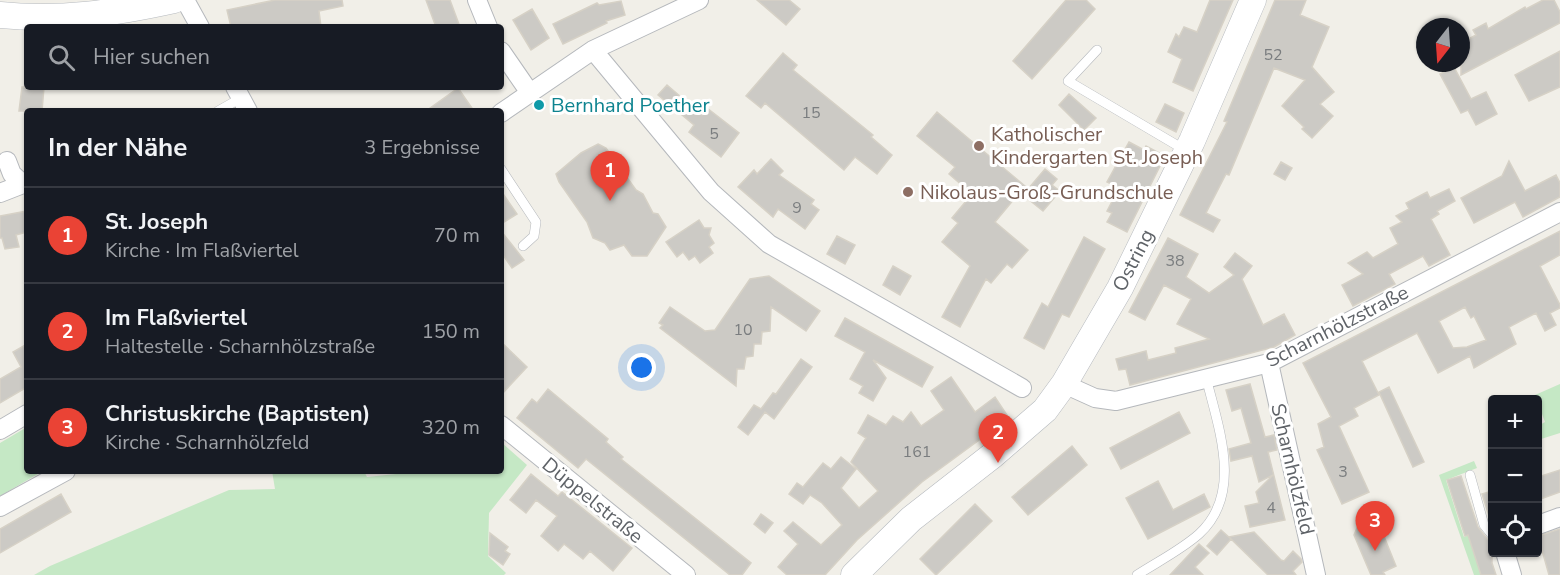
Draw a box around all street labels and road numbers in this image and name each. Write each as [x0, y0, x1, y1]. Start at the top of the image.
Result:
street label: Ostring [1106, 224, 1161, 296]
street label: Scharnhölzstraße [1261, 279, 1413, 374]
street label: Scharnhölzfeld [1264, 401, 1321, 538]
street label: Düppelstraße [536, 451, 649, 550]

